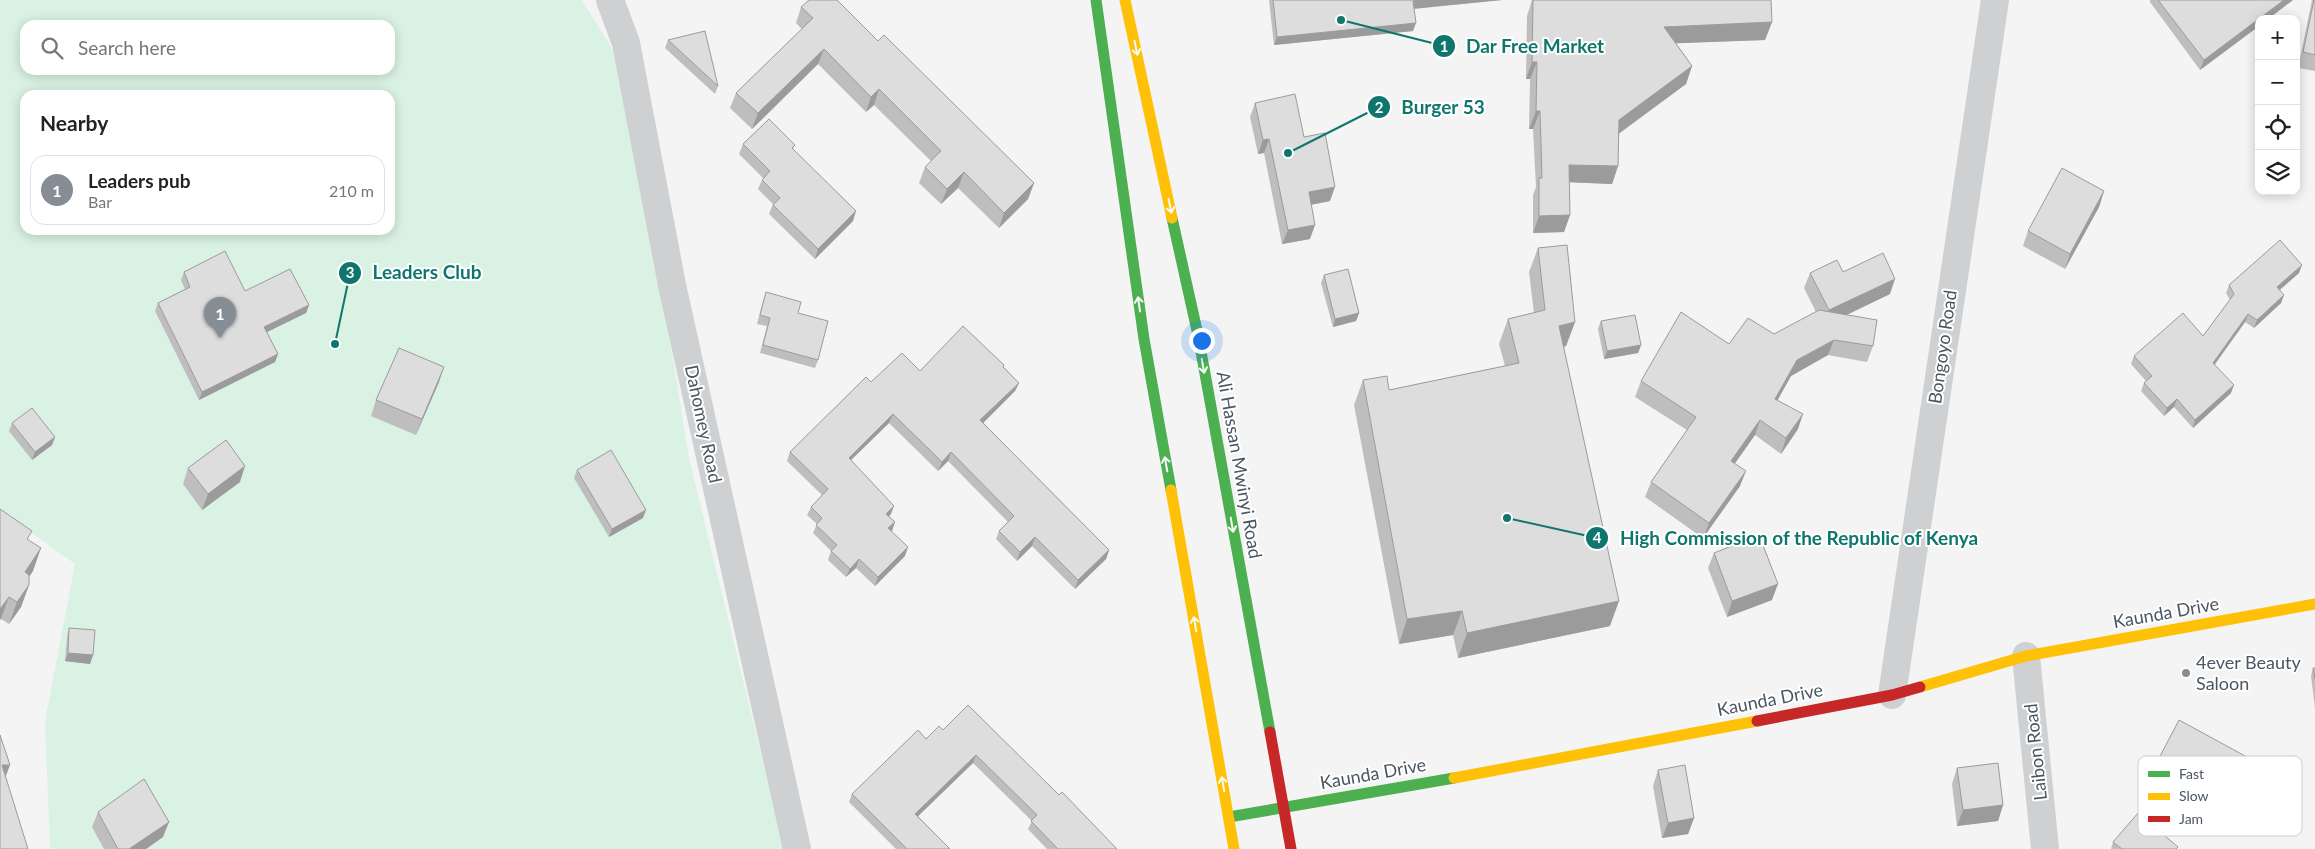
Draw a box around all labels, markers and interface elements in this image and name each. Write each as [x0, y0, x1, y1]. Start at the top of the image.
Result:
map controls [2255, 15, 2300, 195]
button: + [2255, 15, 2300, 60]
search box [20, 20, 395, 75]
callout: Dar Free Market [1431, 29, 1615, 63]
icon: search [38, 34, 66, 62]
text: Dar Free Market [1466, 34, 1604, 57]
text: Search here [78, 36, 176, 59]
text: 1 [1440, 37, 1448, 55]
one-way arrow [1132, 39, 1141, 55]
button: − [2255, 60, 2300, 105]
callout: Burger 53 [1367, 90, 1495, 124]
text: Burger 53 [1401, 95, 1485, 118]
text: 2 [1375, 98, 1384, 116]
button: locate [2255, 105, 2300, 150]
text: Nearby [40, 110, 108, 135]
button: layers [2255, 150, 2300, 195]
text: Leaders pub [88, 169, 190, 192]
text: 1 [52, 181, 62, 200]
text: 210 m [329, 181, 374, 200]
text: Bar [88, 192, 112, 211]
one-way arrow [1166, 198, 1175, 214]
callout: Leaders Club [338, 256, 492, 290]
text: Leaders Club [373, 260, 482, 283]
text: 3 [346, 263, 354, 281]
street label: Bongoyo Road [1923, 289, 1961, 405]
one-way arrow [1133, 296, 1143, 312]
pin: 1 [204, 297, 236, 338]
your location [1189, 328, 1215, 354]
one-way arrow [1199, 357, 1209, 373]
street label: Dahomey Road [681, 363, 727, 485]
street label: Ali Hassan Mwinyi Road [1213, 369, 1267, 560]
one-way arrow [1160, 456, 1170, 472]
one-way arrow [1228, 517, 1238, 533]
callout: High Commission of the Republic of Kenya [1585, 521, 1989, 555]
text: High Commission of the Republic of Kenya [1620, 526, 1978, 549]
text: 4 [1593, 528, 1602, 546]
street label: Kaunda Drive [2111, 592, 2221, 632]
one-way arrow [1189, 616, 1199, 632]
place label: 4ever Beauty Saloon [2196, 651, 2302, 694]
marker: 4ever Beauty Saloon [2180, 667, 2192, 679]
street label: Kaunda Drive [1715, 678, 1825, 720]
street label: Laibon Road [2019, 703, 2051, 802]
street label: Kaunda Drive [1318, 753, 1428, 793]
legend [2138, 756, 2302, 836]
text: Fast [2179, 765, 2204, 782]
one-way arrow [1218, 776, 1228, 792]
text: Slow [2179, 787, 2209, 804]
text: Jam [2179, 810, 2203, 827]

